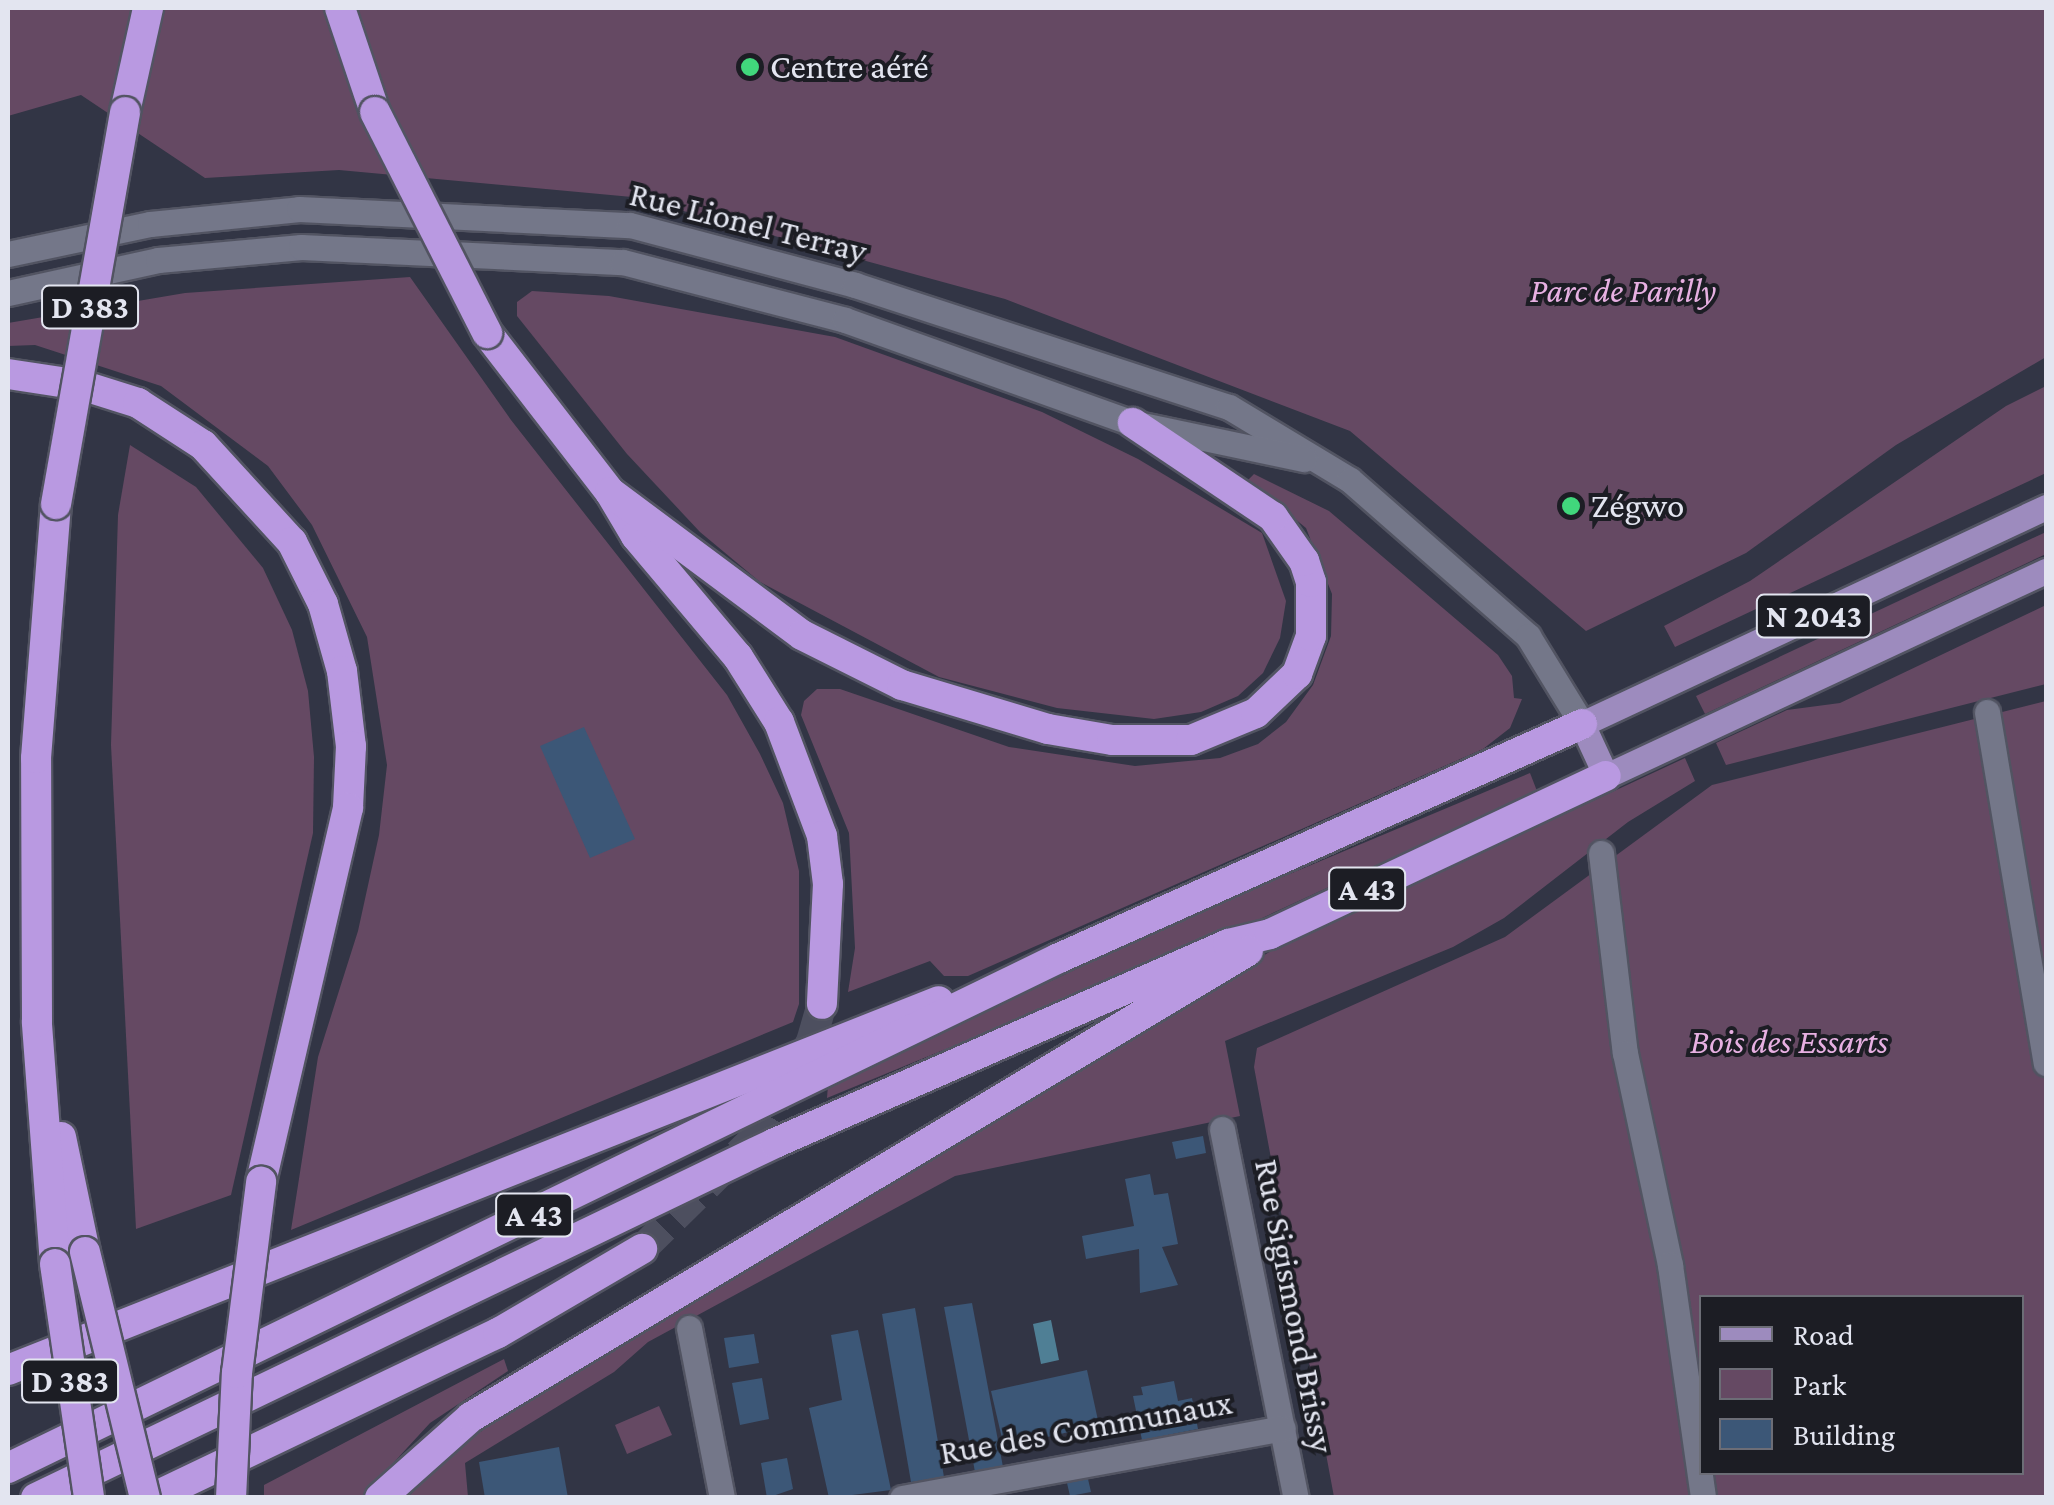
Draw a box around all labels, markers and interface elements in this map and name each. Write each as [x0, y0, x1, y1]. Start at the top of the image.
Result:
place label: Centre aéré [770, 46, 929, 88]
marker: Centre aéré [739, 56, 761, 78]
street label: Rue Lionel Terray [625, 173, 871, 273]
park label: Parc de Parilly [1530, 270, 1716, 312]
road number: D 383 [40, 280, 140, 334]
place label: Zégwo [1591, 485, 1684, 527]
marker: Zégwo [1560, 495, 1582, 517]
road number: N 2043 [1754, 589, 1874, 643]
road number: A 43 [1327, 862, 1407, 916]
park label: Bois des Essarts [1690, 1021, 1888, 1063]
street label: Rue Sigismond Brissy [1245, 1156, 1343, 1456]
road number: A 43 [494, 1188, 574, 1242]
legend [1699, 1295, 2024, 1475]
text: Road [1793, 1318, 1854, 1351]
road number: D 383 [20, 1354, 120, 1408]
text: Park [1793, 1368, 1846, 1401]
street label: Rue des Communaux [936, 1382, 1236, 1474]
text: Building [1793, 1418, 1895, 1451]

